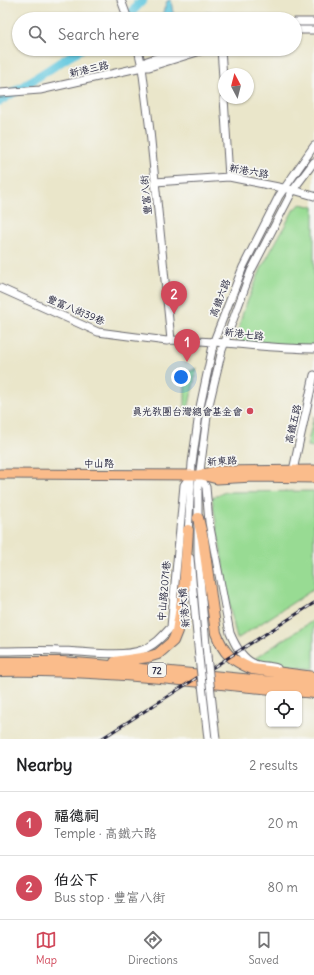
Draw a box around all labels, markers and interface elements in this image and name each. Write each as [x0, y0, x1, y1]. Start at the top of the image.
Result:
search box [12, 12, 302, 56]
icon: search [26, 23, 48, 45]
text: Search here [58, 25, 139, 44]
street label: 新港三路 [68, 58, 110, 80]
north arrow [218, 68, 254, 104]
street label: 新港六路 [228, 161, 270, 181]
street label: 豐富八街 [137, 174, 155, 216]
street label: 高鐵六路 [207, 277, 233, 319]
pin: 2 [161, 281, 187, 314]
street label: 豐富八街39巷 [45, 292, 108, 328]
street label: 新港七路 [223, 325, 265, 343]
pin: 1 [174, 329, 200, 362]
your location [171, 367, 191, 387]
street label: 高鐵五路 [282, 403, 304, 445]
place label: 真光教團台灣總會基金會 [132, 405, 243, 418]
marker: 真光教團台灣總會基金會 [245, 406, 255, 416]
street label: 新東路 [207, 453, 237, 469]
street label: 中山路 [84, 457, 114, 470]
street label: 中山路2071巷 [155, 559, 173, 622]
street label: 新港大橋 [175, 587, 193, 629]
road number: 72 [148, 663, 166, 677]
map controls [266, 691, 302, 727]
button: locate [266, 691, 302, 727]
text: Nearby [16, 754, 72, 776]
text: 2 results [249, 757, 298, 774]
text: 福德祠 [54, 806, 99, 825]
text: 1 [26, 815, 32, 832]
text: 20 m [268, 815, 298, 832]
text: Temple · 高鐵六路 [54, 825, 157, 842]
text: 伯公下 [54, 870, 99, 889]
text: 2 [25, 879, 33, 896]
text: 80 m [267, 879, 298, 896]
text: Bus stop · 豐富八街 [54, 889, 165, 906]
tab: Map [35, 929, 57, 967]
tab: Directions [128, 929, 178, 967]
tab: Saved [248, 929, 279, 967]

